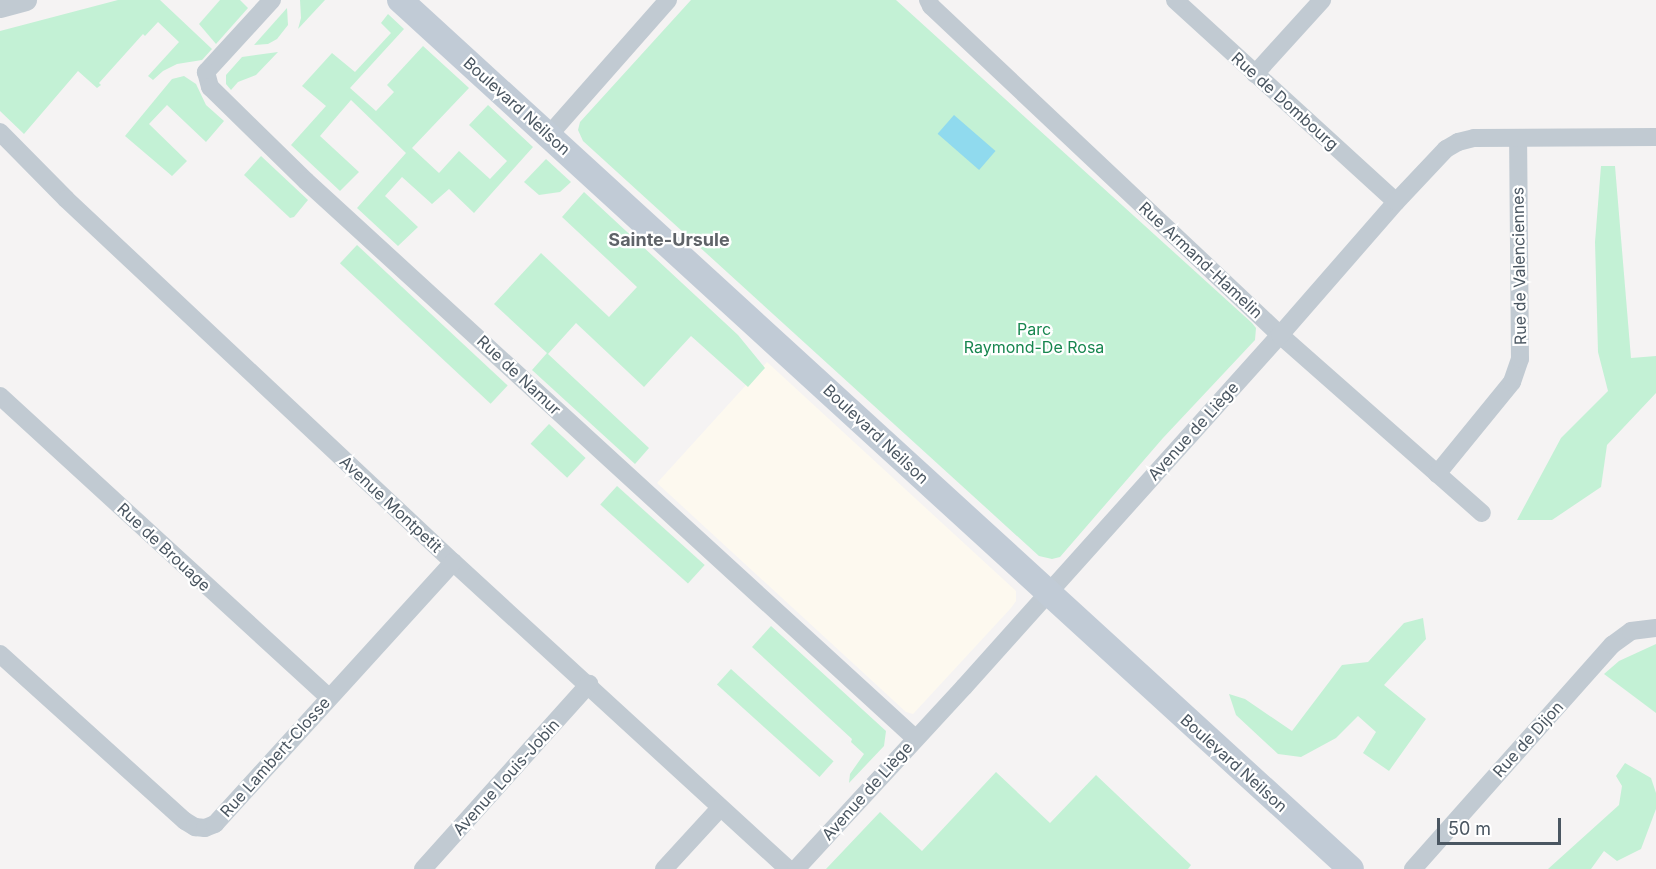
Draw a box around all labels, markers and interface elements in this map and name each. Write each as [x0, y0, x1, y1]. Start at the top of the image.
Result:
street label: Rue de Dombourg [1228, 48, 1342, 154]
street label: Boulevard Neilson [460, 53, 574, 159]
street label: Rue de Valenciennes [1508, 187, 1530, 345]
street label: Rue Armand-Hamelin [1135, 198, 1267, 322]
district label: Sainte-Ursule [608, 229, 730, 251]
park label: Parc Raymond-De Rosa [964, 319, 1104, 357]
street label: Rue de Namur [473, 331, 565, 419]
street label: Avenue de Liège [1144, 378, 1242, 484]
street label: Boulevard Neilson [819, 380, 933, 488]
street label: Avenue Montpetit [336, 452, 446, 556]
street label: Rue de Brouage [113, 499, 215, 595]
street label: Rue Lambert-Closse [216, 693, 334, 821]
street label: Rue de Dijon [1489, 697, 1567, 781]
street label: Boulevard Neilson [1177, 710, 1291, 816]
street label: Avenue Louis-Jobin [449, 715, 563, 839]
street label: Avenue de Liège [818, 738, 916, 844]
scale bar [1440, 806, 1564, 844]
text: 50 m [1448, 818, 1491, 839]

